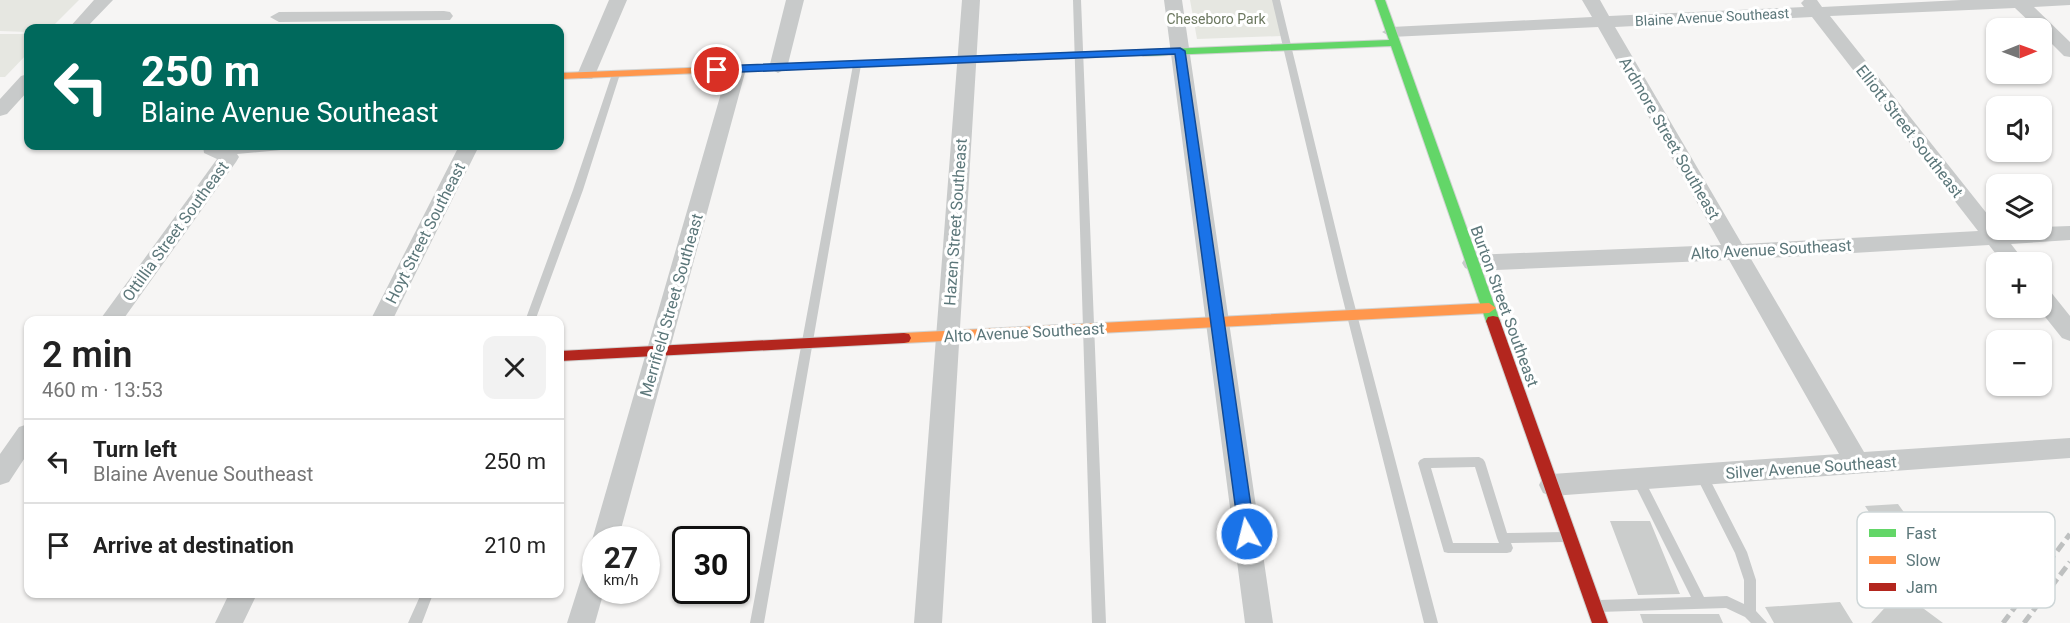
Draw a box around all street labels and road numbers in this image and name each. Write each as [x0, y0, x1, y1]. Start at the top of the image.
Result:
street label: Blaine Avenue Southeast [1635, 5, 1790, 29]
street label: Ardmore Street Southeast [1615, 54, 1724, 223]
street label: Elliott Street Southeast [1852, 61, 1967, 201]
street label: Hazen Street Southeast [940, 138, 971, 306]
street label: Ottillia Street Southeast [118, 158, 232, 305]
street label: Hoyt Street Southeast [382, 160, 469, 307]
street label: Merrifield Street Southeast [636, 211, 707, 399]
street label: Burton Street Southeast [1467, 223, 1543, 389]
street label: Alto Avenue Southeast [1690, 236, 1852, 263]
street label: Alto Avenue Southeast [943, 319, 1105, 346]
street label: Silver Avenue Southeast [1725, 452, 1897, 483]

